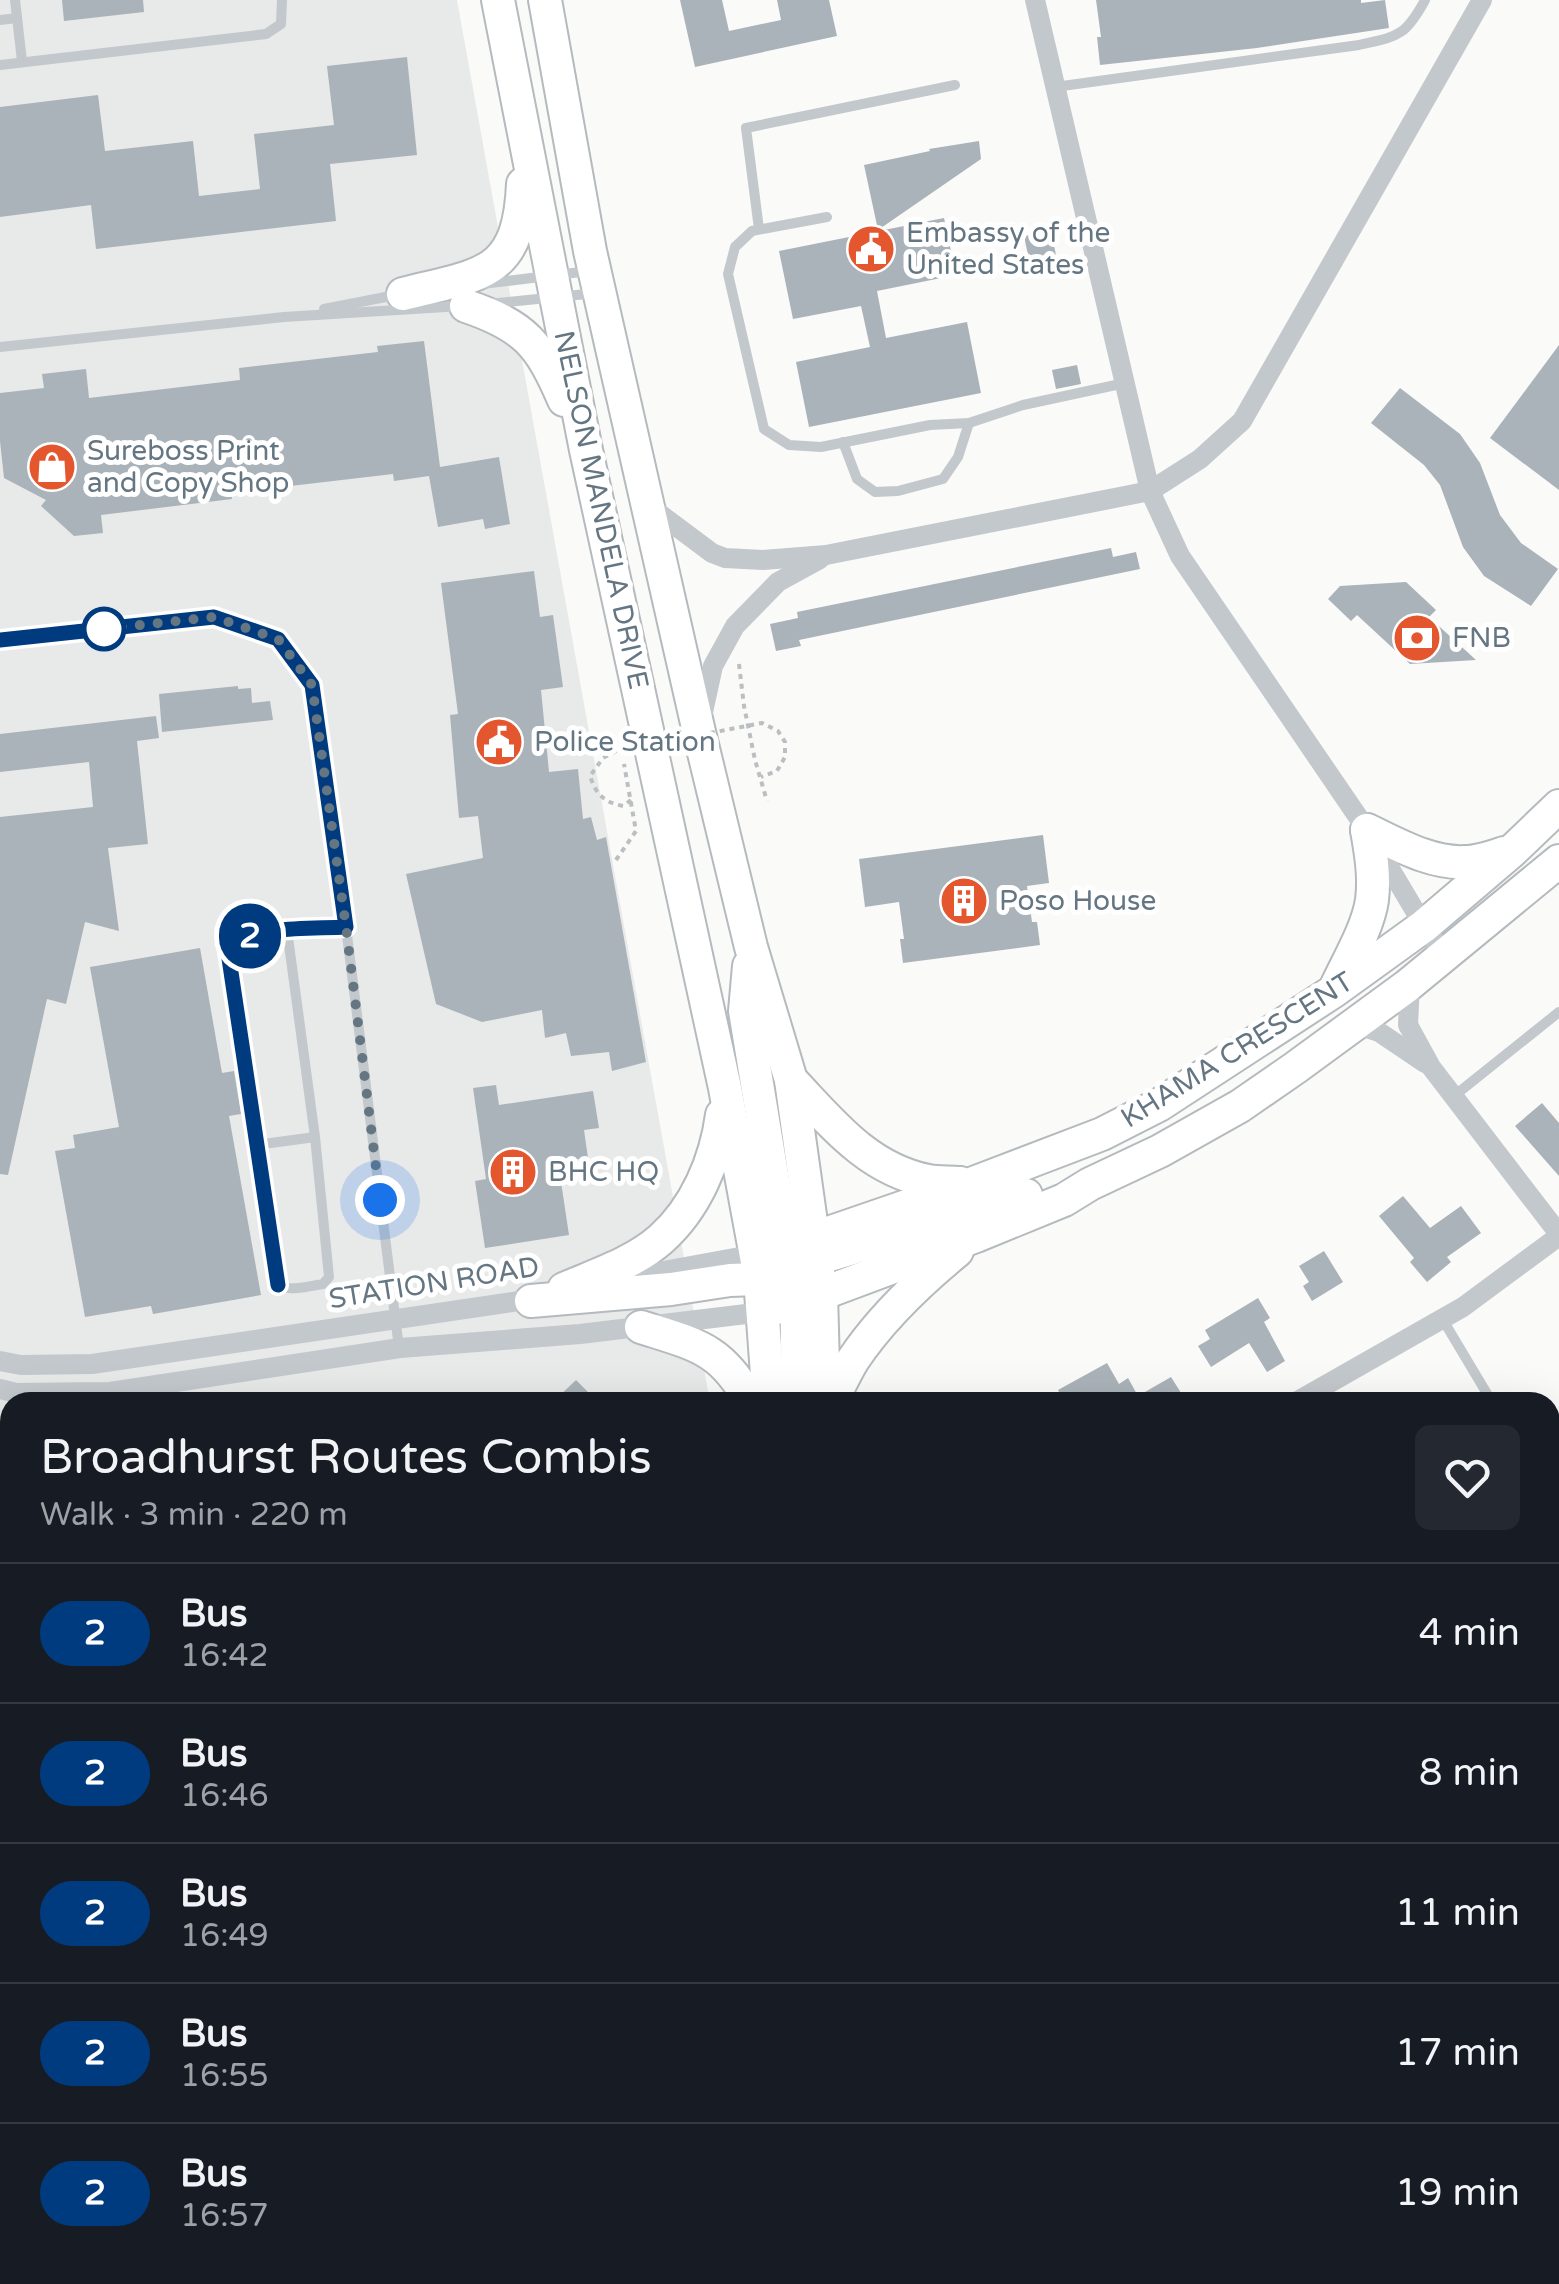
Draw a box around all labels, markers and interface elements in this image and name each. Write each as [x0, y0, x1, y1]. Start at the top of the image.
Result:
place label: Embassy of the United States [906, 216, 1110, 282]
public building icon: Embassy of the United States [845, 223, 897, 275]
street label: NELSON MANDELA DRIVE [546, 328, 656, 692]
place label: Sureboss Print and Copy Shop [87, 434, 289, 500]
shop icon: Sureboss Print and Copy Shop [26, 441, 78, 493]
unlabelled marker [83, 608, 125, 650]
bank icon: FNB [1391, 612, 1443, 664]
place label: FNB [1452, 621, 1511, 655]
public building icon: Police Station [473, 716, 525, 768]
place label: Police Station [534, 725, 716, 759]
building icon: Poso House [938, 875, 990, 927]
place label: Poso House [999, 884, 1156, 918]
line badge: 2 [218, 904, 282, 968]
text: 2 [239, 915, 261, 957]
street label: KHAMA CRESCENT [1115, 965, 1359, 1135]
building icon: BHC HQ [487, 1146, 539, 1198]
place label: BHC HQ [548, 1155, 659, 1189]
your location [355, 1175, 405, 1225]
street label: STATION ROAD [326, 1250, 542, 1316]
button: heart [1415, 1425, 1520, 1530]
text: Broadhurst Routes Combis [40, 1429, 652, 1487]
text: Walk · 3 min · 220 m [40, 1496, 348, 1534]
text: Bus [180, 1591, 247, 1637]
text: 4 min [1419, 1610, 1520, 1656]
text: 2 [84, 1612, 106, 1654]
text: 16:42 [180, 1637, 269, 1675]
text: Bus [180, 1731, 247, 1777]
text: 8 min [1419, 1750, 1520, 1796]
text: 2 [84, 1752, 106, 1794]
text: 16:46 [180, 1777, 269, 1815]
text: Bus [180, 1871, 247, 1917]
text: 11 min [1395, 1890, 1520, 1936]
text: 2 [84, 1892, 106, 1934]
text: 16:49 [180, 1917, 269, 1955]
text: Bus [180, 2011, 247, 2057]
text: 17 min [1395, 2030, 1520, 2076]
text: 2 [84, 2032, 106, 2074]
text: 16:55 [180, 2057, 269, 2095]
text: Bus [180, 2151, 247, 2197]
text: 19 min [1395, 2170, 1520, 2216]
text: 2 [84, 2172, 106, 2214]
text: 16:57 [180, 2197, 269, 2235]

